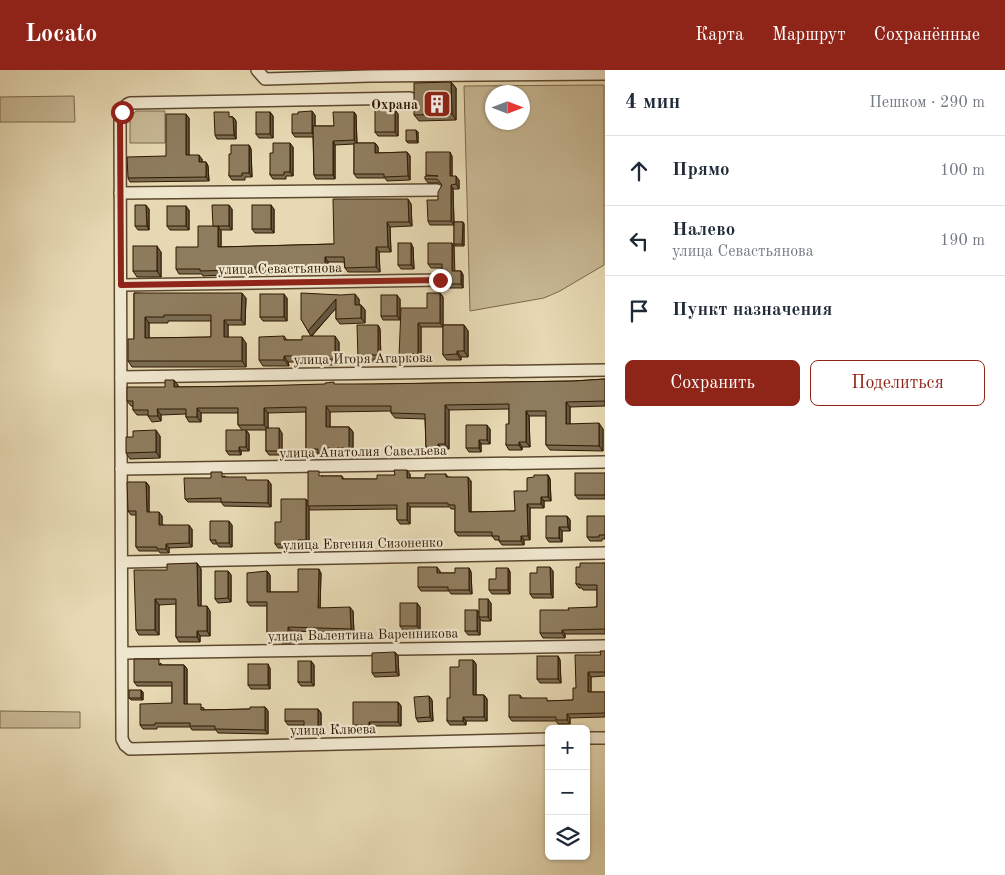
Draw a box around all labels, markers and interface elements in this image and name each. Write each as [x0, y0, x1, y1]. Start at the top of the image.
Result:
text: Locato [25, 23, 97, 47]
text: Карта [695, 26, 744, 44]
text: Маршрут [772, 26, 846, 44]
text: Сохранённые [874, 26, 980, 44]
north arrow [485, 85, 530, 130]
building icon: Охрана [422, 89, 452, 119]
text: 4 мин [625, 92, 680, 113]
text: Пешком · 290 m [869, 95, 985, 111]
place label: Охрана [371, 98, 418, 112]
route start [111, 101, 134, 124]
icon: ahead [625, 157, 653, 185]
text: Прямо [672, 161, 730, 180]
text: 100 m [940, 163, 985, 179]
text: Налево [672, 221, 735, 240]
icon: left [625, 227, 653, 255]
text: 190 m [940, 233, 985, 249]
text: улица Севастьянова [672, 244, 814, 260]
street label: улица Севастьянова [218, 261, 342, 277]
route end [429, 269, 452, 292]
icon: arrive [625, 297, 653, 325]
text: Пункт назначения [672, 301, 832, 320]
street label: улица Игоря Агаркова [293, 351, 433, 367]
button: Сохранить [625, 360, 800, 406]
button: Поделиться [810, 360, 985, 406]
street label: улица Анатолия Савельева [279, 444, 447, 460]
street label: улица Евгения Сизоненко [283, 536, 443, 552]
street label: улица Валентина Варенникова [267, 626, 459, 644]
street label: улица Клюева [290, 722, 376, 738]
map controls [545, 725, 590, 860]
button: + [545, 725, 590, 770]
button: − [545, 770, 590, 815]
button: layers [545, 815, 590, 860]

